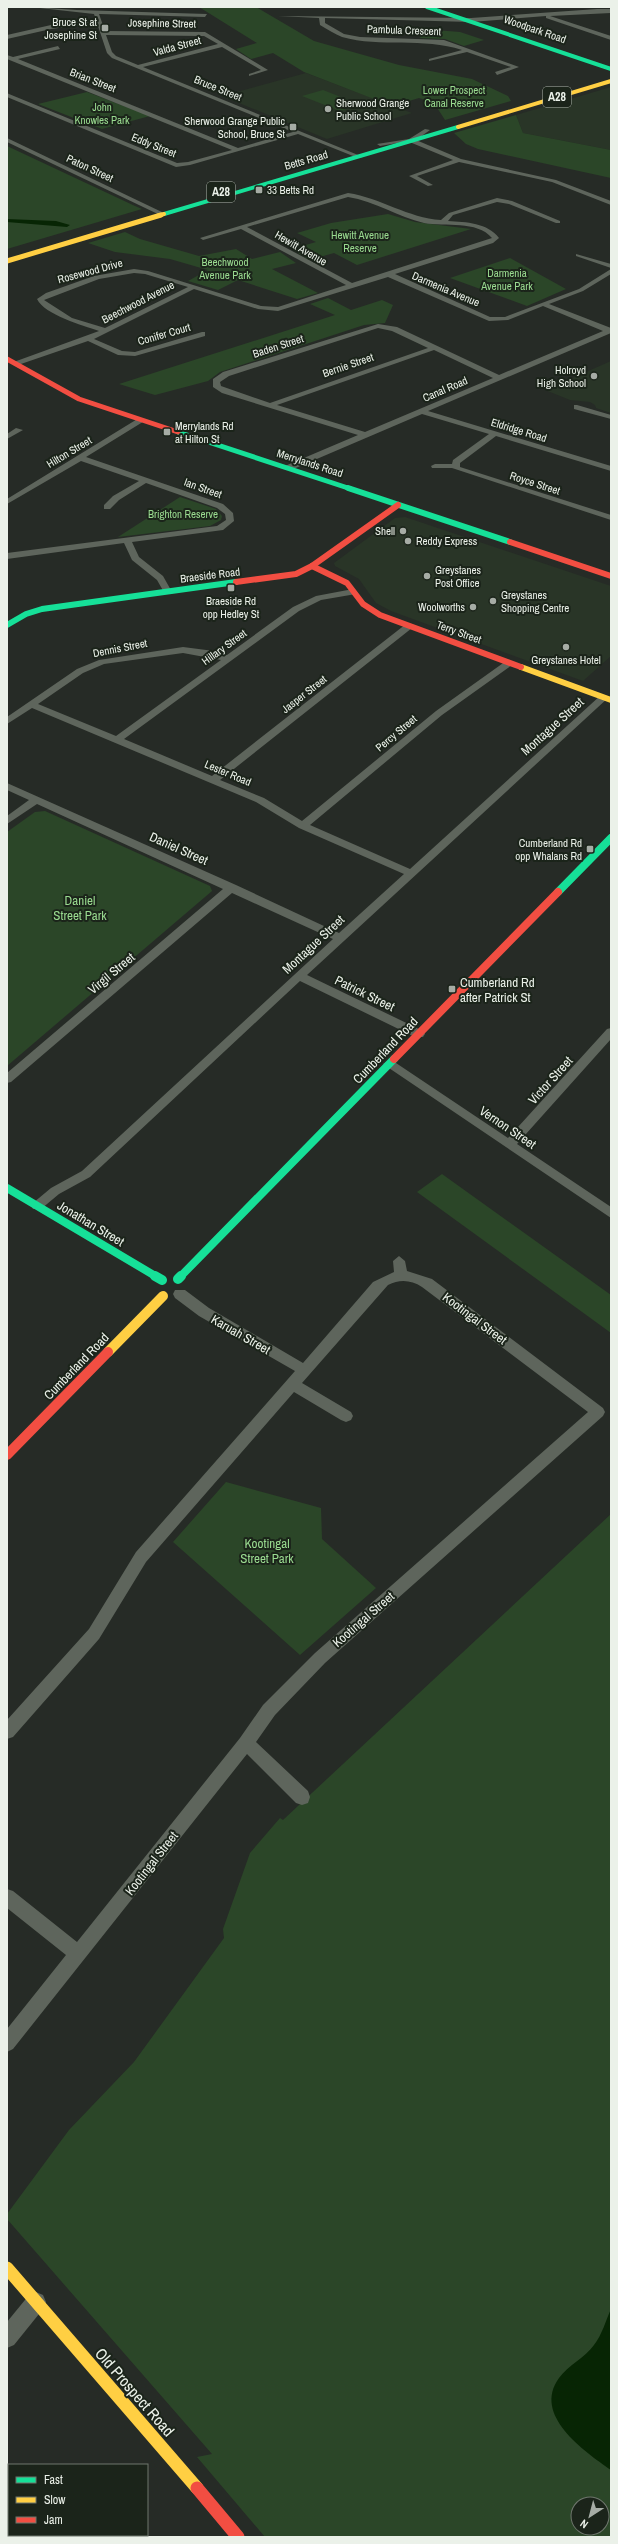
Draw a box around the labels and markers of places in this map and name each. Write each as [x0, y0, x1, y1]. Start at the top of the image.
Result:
place label: Bruce St at Josephine St [44, 15, 97, 42]
marker: Bruce St at Josephine St [100, 23, 110, 33]
place label: Sherwood Grange Public School [336, 96, 409, 123]
marker: Sherwood Grange Public School [323, 104, 333, 114]
place label: Sherwood Grange Public School, Bruce St [184, 114, 285, 141]
marker: Sherwood Grange Public School, Bruce St [288, 122, 298, 132]
place label: 33 Betts Rd [267, 183, 314, 197]
marker: 33 Betts Rd [254, 185, 264, 195]
place label: Holroyd High School [537, 363, 586, 390]
marker: Holroyd High School [589, 371, 599, 381]
place label: Merrylands Rd at Hilton St [175, 419, 234, 446]
marker: Merrylands Rd at Hilton St [162, 427, 172, 437]
place label: Shell [375, 524, 395, 538]
marker: Shell [398, 526, 408, 536]
place label: Reddy Express [416, 534, 478, 548]
marker: Reddy Express [403, 536, 413, 546]
place label: Greystanes Post Office [435, 563, 482, 590]
marker: Greystanes Post Office [422, 571, 432, 581]
marker: Braeside Rd opp Hedley St [226, 583, 236, 593]
place label: Greystanes Shopping Centre [501, 588, 569, 615]
place label: Braeside Rd opp Hedley St [203, 594, 260, 621]
marker: Greystanes Shopping Centre [488, 596, 498, 606]
place label: Woolworths [418, 600, 465, 614]
marker: Woolworths [468, 602, 478, 612]
marker: Greystanes Hotel [561, 642, 571, 652]
place label: Greystanes Hotel [531, 653, 601, 667]
place label: Cumberland Rd opp Whalans Rd [515, 836, 582, 863]
marker: Cumberland Rd opp Whalans Rd [585, 844, 595, 854]
place label: Cumberland Rd after Patrick St [460, 974, 535, 1006]
marker: Cumberland Rd after Patrick St [447, 984, 457, 994]

